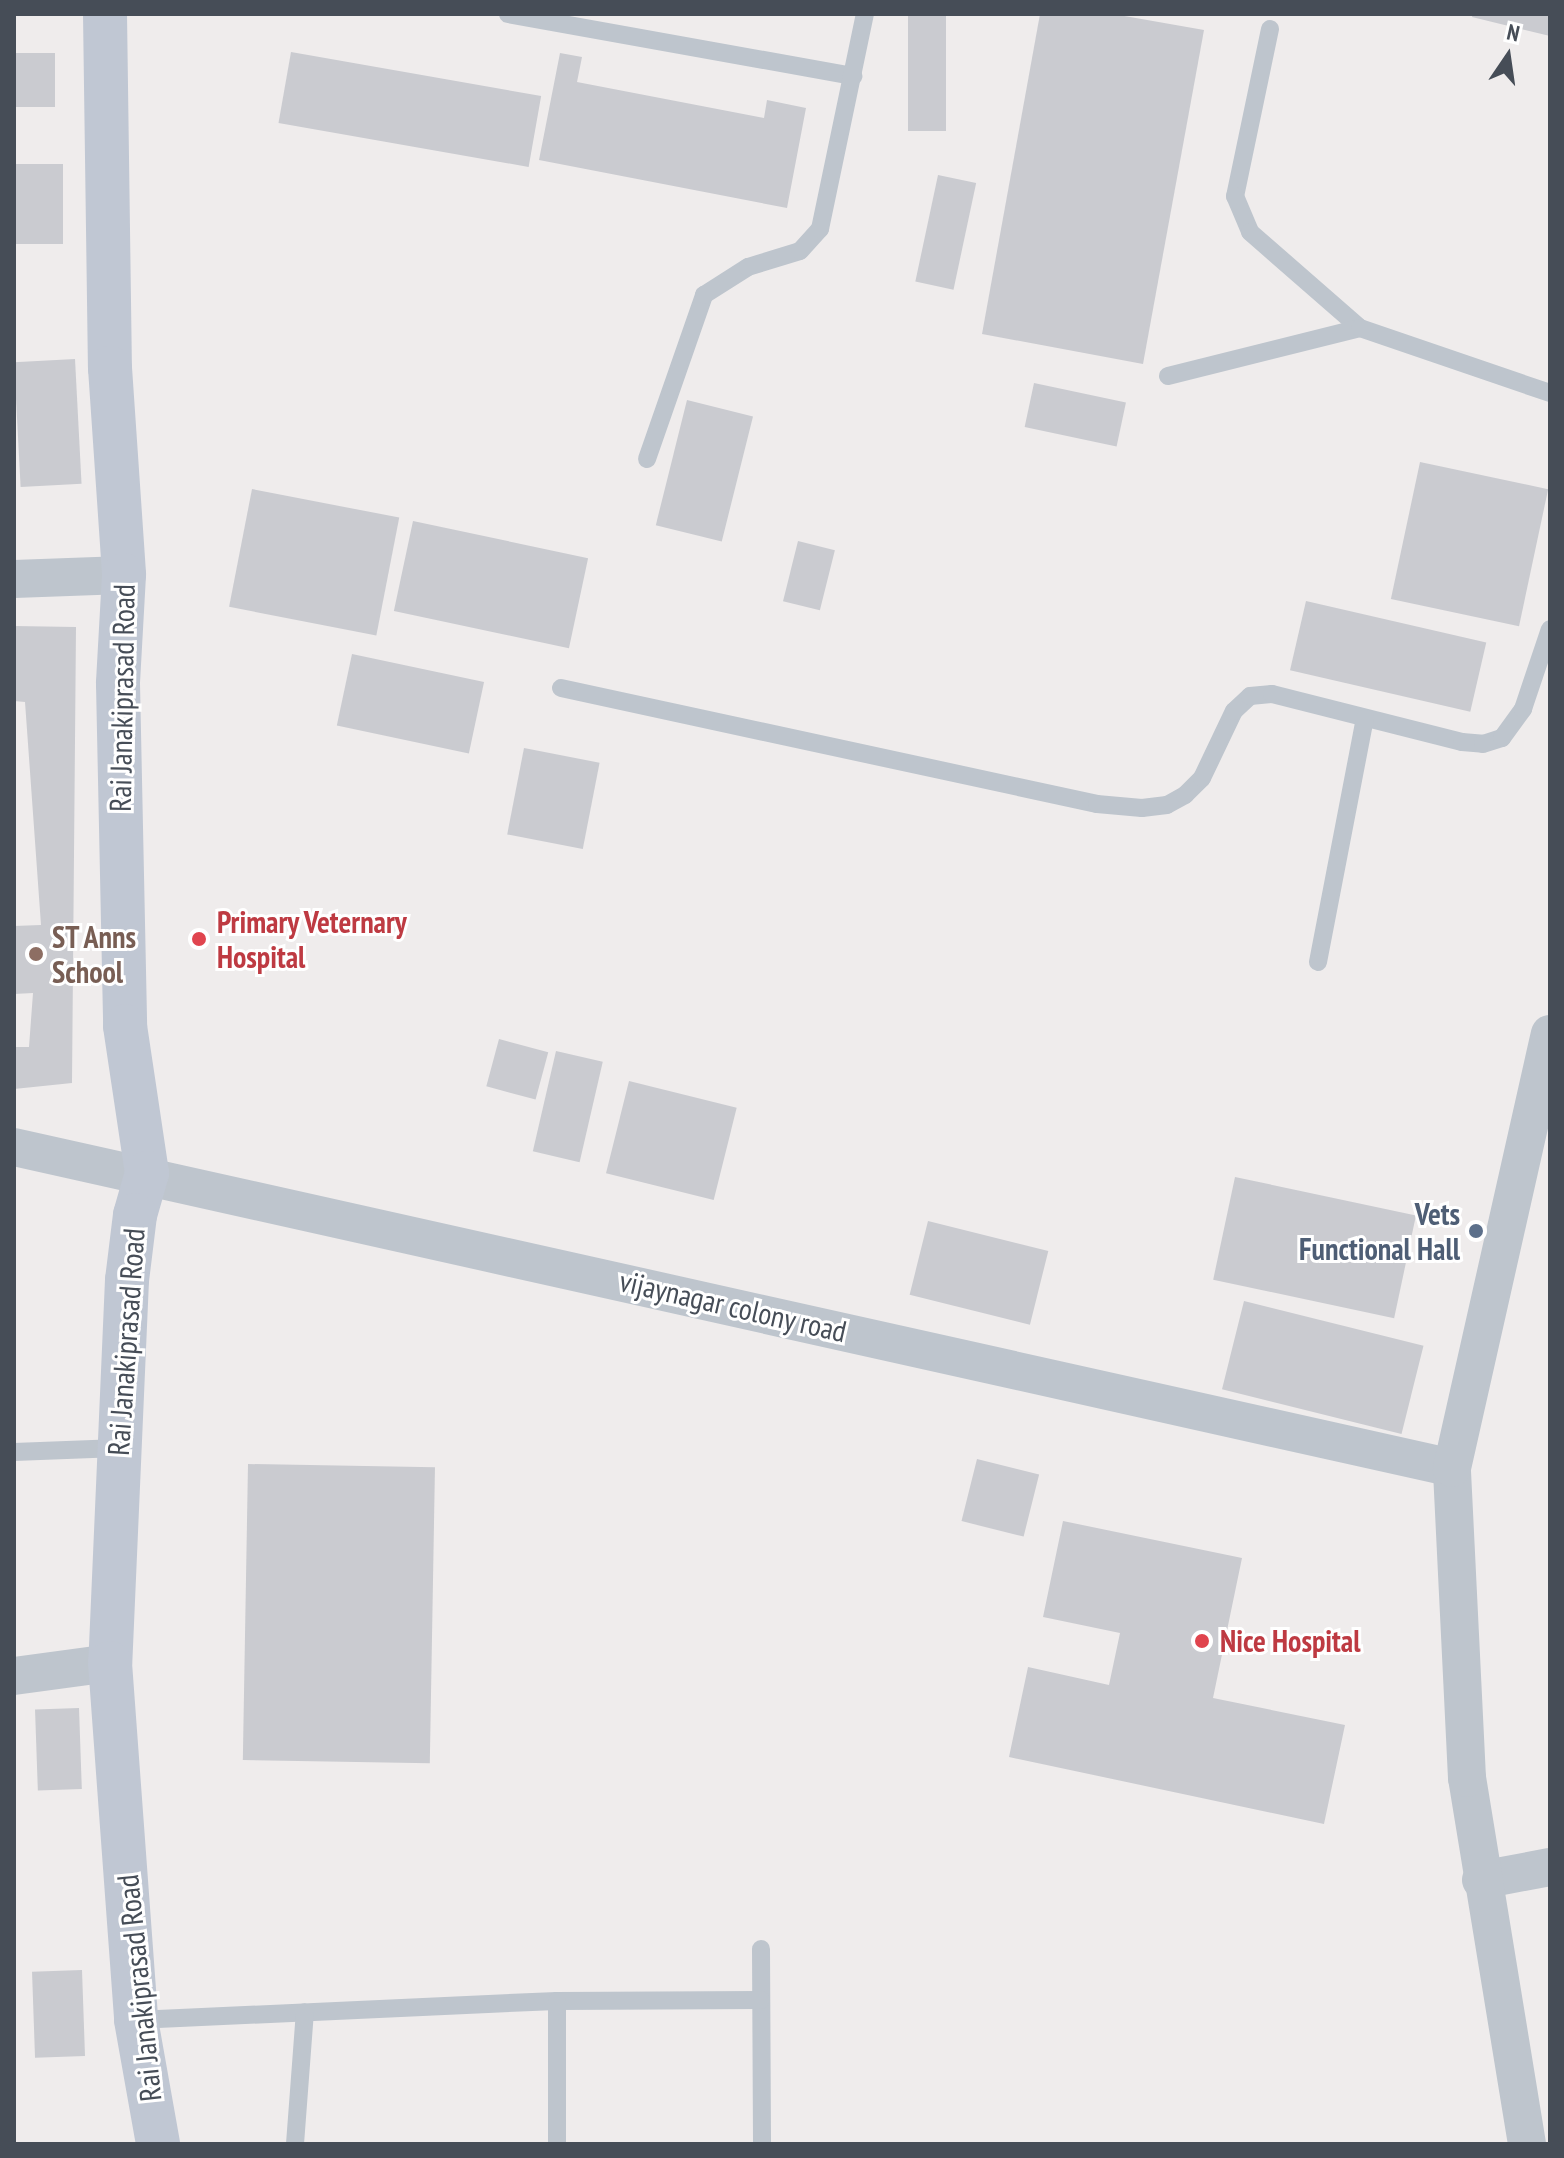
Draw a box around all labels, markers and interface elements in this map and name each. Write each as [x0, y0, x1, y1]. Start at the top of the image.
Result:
north arrow [1468, 16, 1548, 96]
text: N [1504, 18, 1522, 48]
street label: Rai Janakiprasad Road [102, 584, 142, 812]
place label: Primary Veternary Hospital [217, 904, 408, 974]
place label: ST Anns School [52, 919, 138, 990]
marker: Primary Veternary Hospital [188, 928, 210, 950]
marker: ST Anns School [27, 945, 45, 963]
place label: Vets Functional Hall [1299, 1196, 1460, 1266]
marker: Vets Functional Hall [1467, 1222, 1485, 1240]
street label: Rai Janakiprasad Road [100, 1227, 152, 1457]
street label: vijaynagar colony road [616, 1262, 850, 1350]
place label: Nice Hospital [1220, 1623, 1360, 1659]
marker: Nice Hospital [1191, 1630, 1213, 1652]
street label: Rai Janakiprasad Road [109, 1873, 169, 2103]

